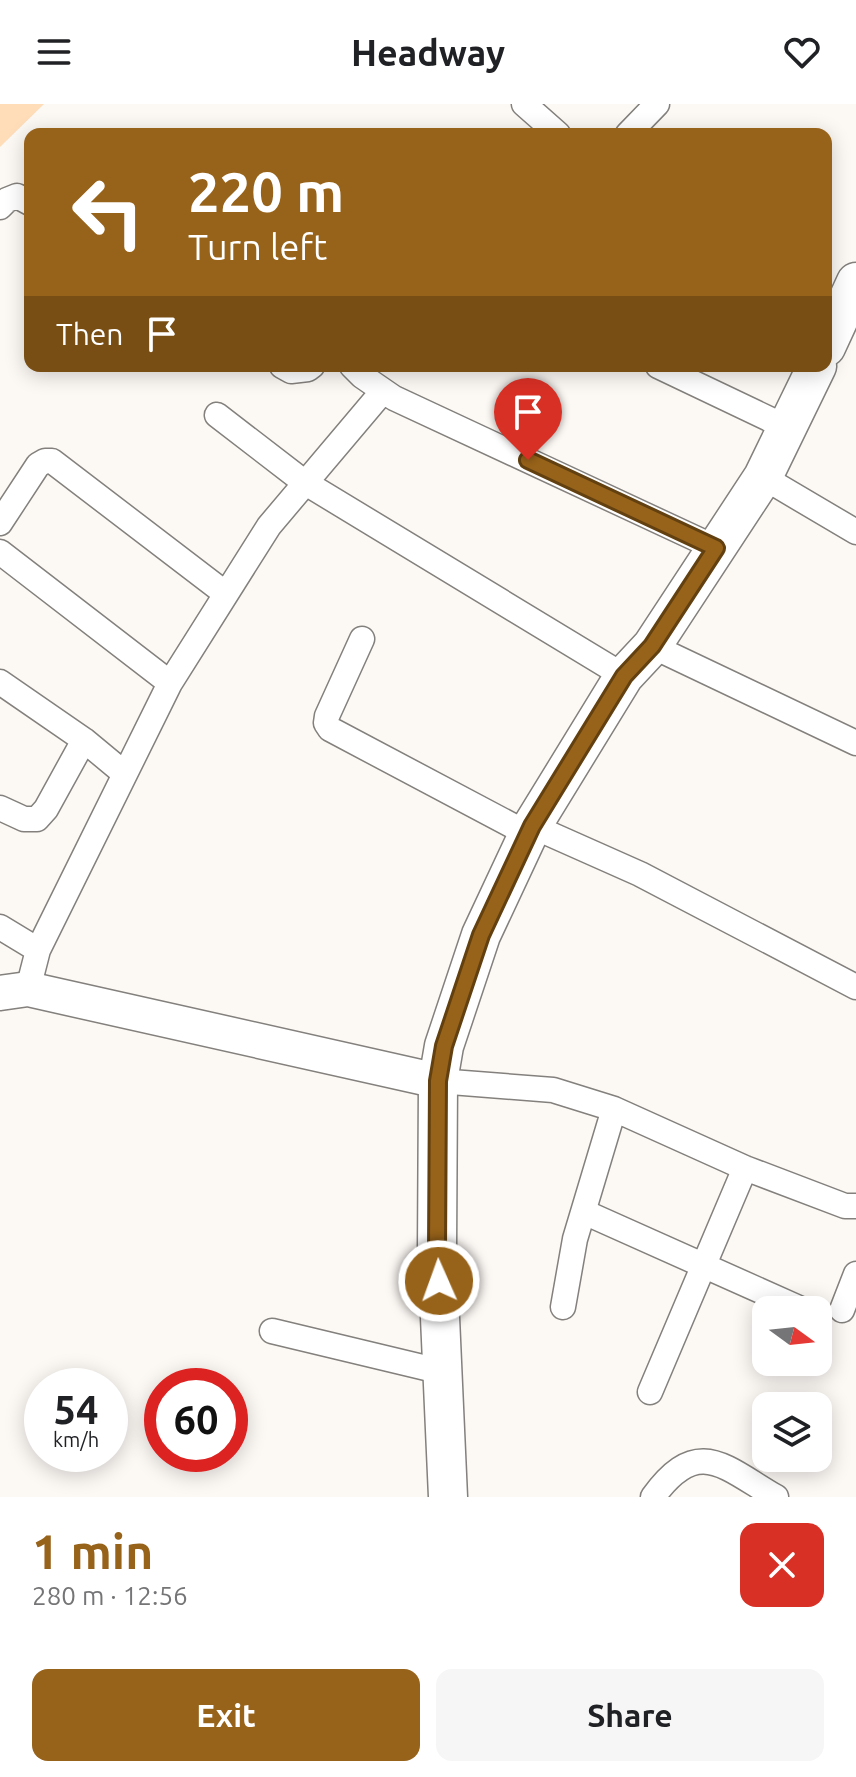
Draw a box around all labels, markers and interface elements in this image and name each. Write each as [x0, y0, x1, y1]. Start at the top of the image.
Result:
icon: menu [32, 30, 76, 74]
icon: heart [780, 30, 824, 74]
text: Headway [351, 32, 505, 73]
icon: left [56, 160, 160, 264]
text: 220 m [188, 160, 344, 223]
text: Turn left [188, 226, 327, 267]
icon: arrive [140, 312, 184, 356]
text: Then [56, 317, 124, 351]
pin [494, 378, 562, 460]
icon: arrive [506, 390, 550, 434]
position arrow [397, 1239, 481, 1323]
north arrow [752, 1296, 832, 1376]
map controls [752, 1296, 832, 1472]
speed limit sign: 60 [144, 1368, 248, 1472]
text: 54 [53, 1387, 99, 1432]
button: layers [752, 1392, 832, 1472]
text: km/h [53, 1428, 99, 1451]
button: close [740, 1523, 824, 1607]
text: 1 min [32, 1524, 153, 1578]
text: 280 m · 12:56 [32, 1581, 188, 1610]
button: Exit [32, 1669, 420, 1761]
button: Share [436, 1669, 824, 1761]

